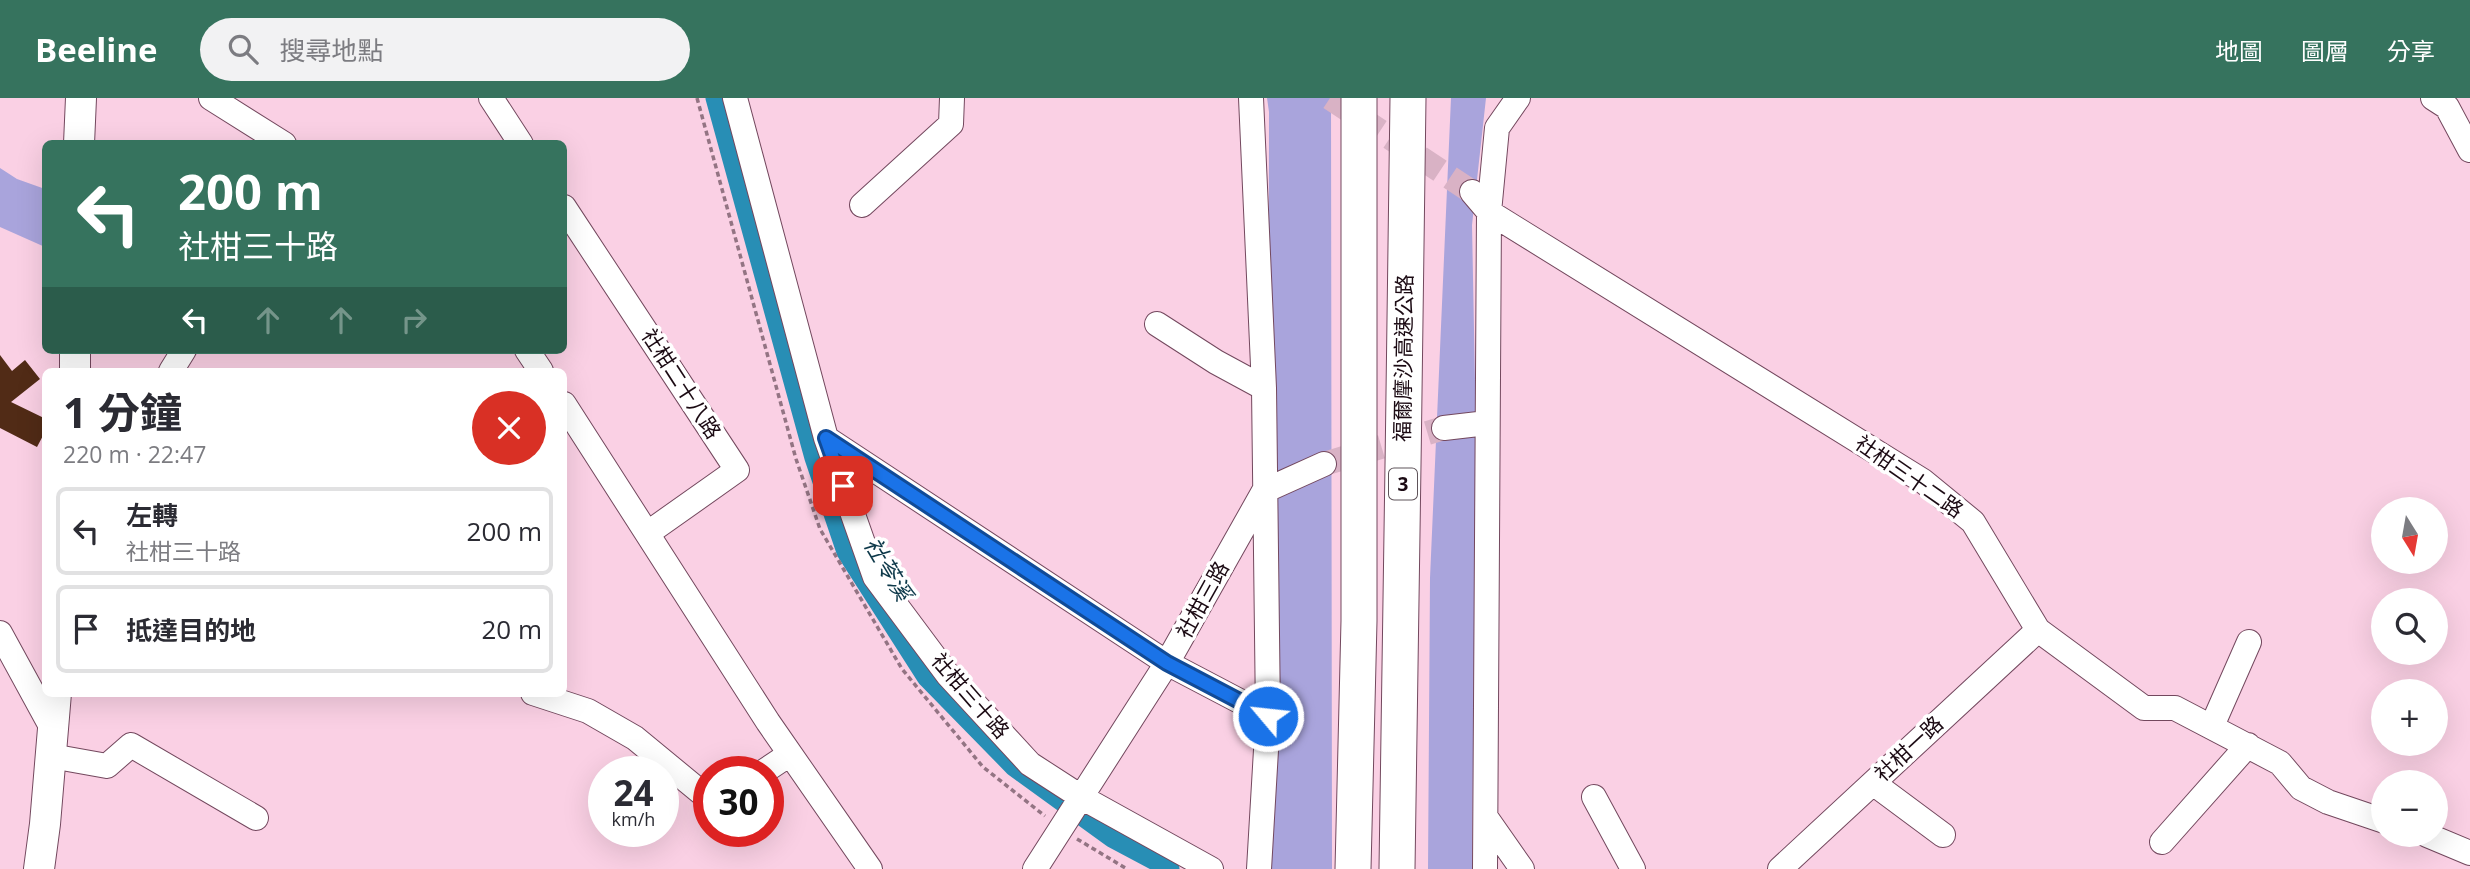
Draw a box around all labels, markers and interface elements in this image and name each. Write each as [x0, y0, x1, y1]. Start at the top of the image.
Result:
search box [200, 18, 690, 81]
text: Beeline [35, 27, 158, 72]
icon: search [224, 30, 262, 68]
text: 搜尋地點 [280, 32, 384, 68]
text: 地圖 [2215, 34, 2263, 67]
text: 圖層 [2301, 34, 2349, 67]
text: 分享 [2387, 34, 2435, 67]
text: 200 m [178, 158, 323, 224]
icon: left [63, 168, 154, 259]
text: 社柑三十路 [178, 224, 338, 267]
street label: 福爾摩沙高速公路 [1388, 274, 1418, 442]
icon: left [176, 301, 214, 339]
icon: ahead [249, 301, 287, 339]
icon: ahead [322, 301, 360, 339]
icon: right [395, 301, 433, 339]
street label: 社柑二十八路 [636, 323, 728, 444]
text: 1 分鐘 [63, 383, 182, 440]
button: close [472, 391, 546, 465]
street label: 社柑三十二路 [1850, 429, 1969, 524]
text: 220 m · 22:47 [63, 438, 206, 470]
pin [813, 456, 873, 516]
icon: arrive [824, 467, 862, 505]
road number: 3 [1389, 468, 1417, 500]
text: 左轉 [126, 497, 178, 533]
north arrow [2371, 497, 2448, 574]
map controls [2371, 497, 2448, 847]
icon: left [67, 512, 105, 550]
text: 200 m [467, 513, 542, 549]
water label: 社苓溪 [857, 531, 922, 609]
text: 社柑三十路 [126, 535, 241, 567]
street label: 社柑三路 [1170, 556, 1235, 643]
button: search [2371, 588, 2448, 665]
icon: arrive [67, 610, 105, 648]
text: 20 m [481, 611, 542, 647]
text: 抵達目的地 [126, 612, 256, 648]
street label: 社柑三十路 [926, 647, 1016, 744]
position arrow [1231, 679, 1305, 753]
button: + [2371, 679, 2448, 756]
street label: 社柑一路 [1868, 709, 1949, 787]
speed limit sign: 30 [693, 756, 784, 847]
text: 24 [613, 769, 654, 816]
button: − [2371, 770, 2448, 847]
text: km/h [612, 807, 655, 831]

